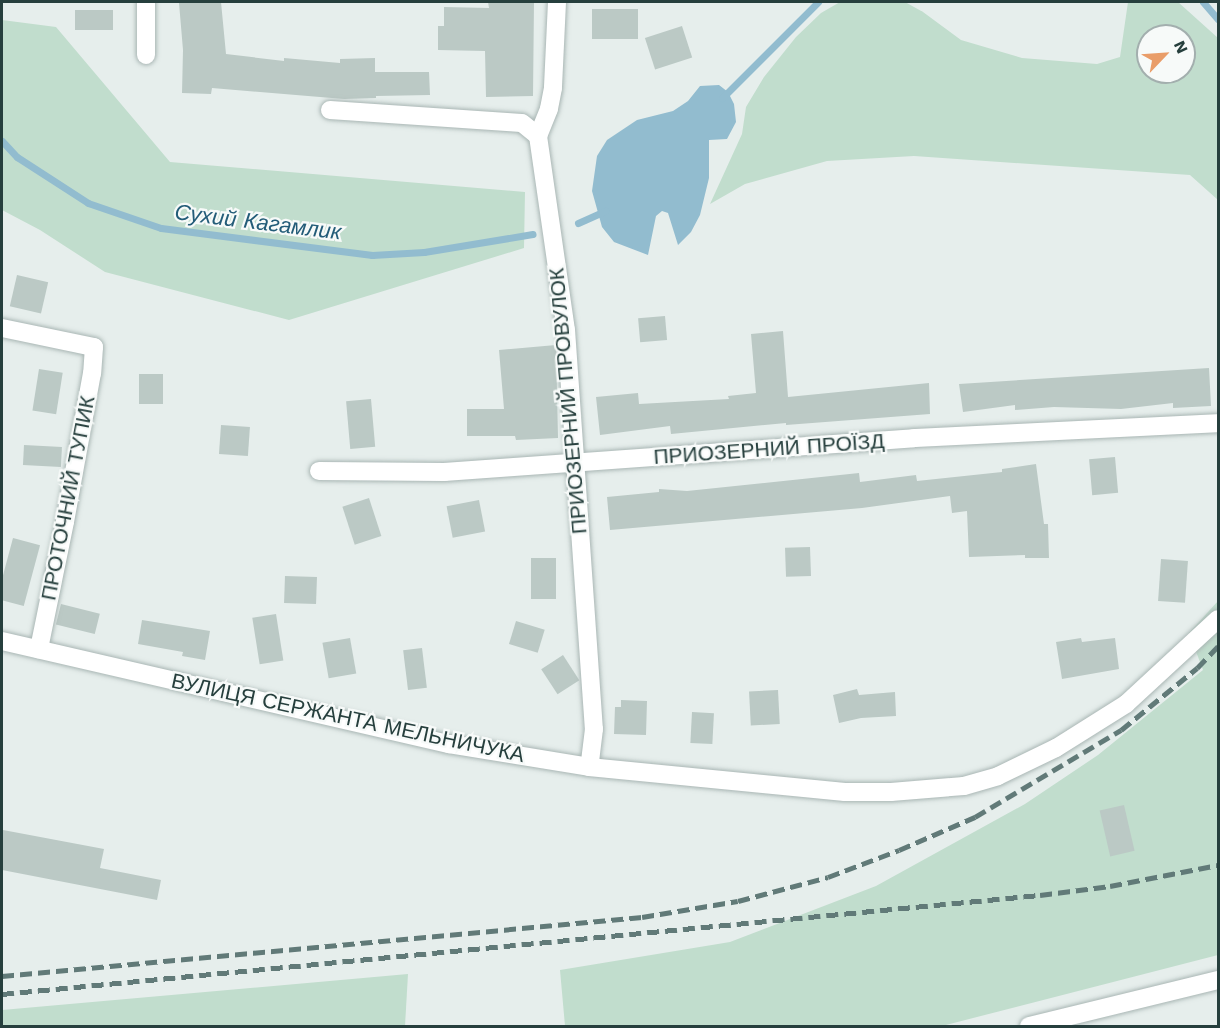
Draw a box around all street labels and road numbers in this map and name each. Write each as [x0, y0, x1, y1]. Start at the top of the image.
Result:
street label: ПРИОЗЕРНИЙ ПРОВУЛОК [544, 267, 592, 535]
street label: ПРОТОЧНИЙ ТУПИК [36, 394, 100, 602]
street label: ПРИОЗЕРНИЙ ПРОЇЗД [653, 428, 885, 470]
street label: ВУЛИЦЯ СЕРЖАНТА МЕЛЬНИЧУКА [169, 668, 527, 768]

